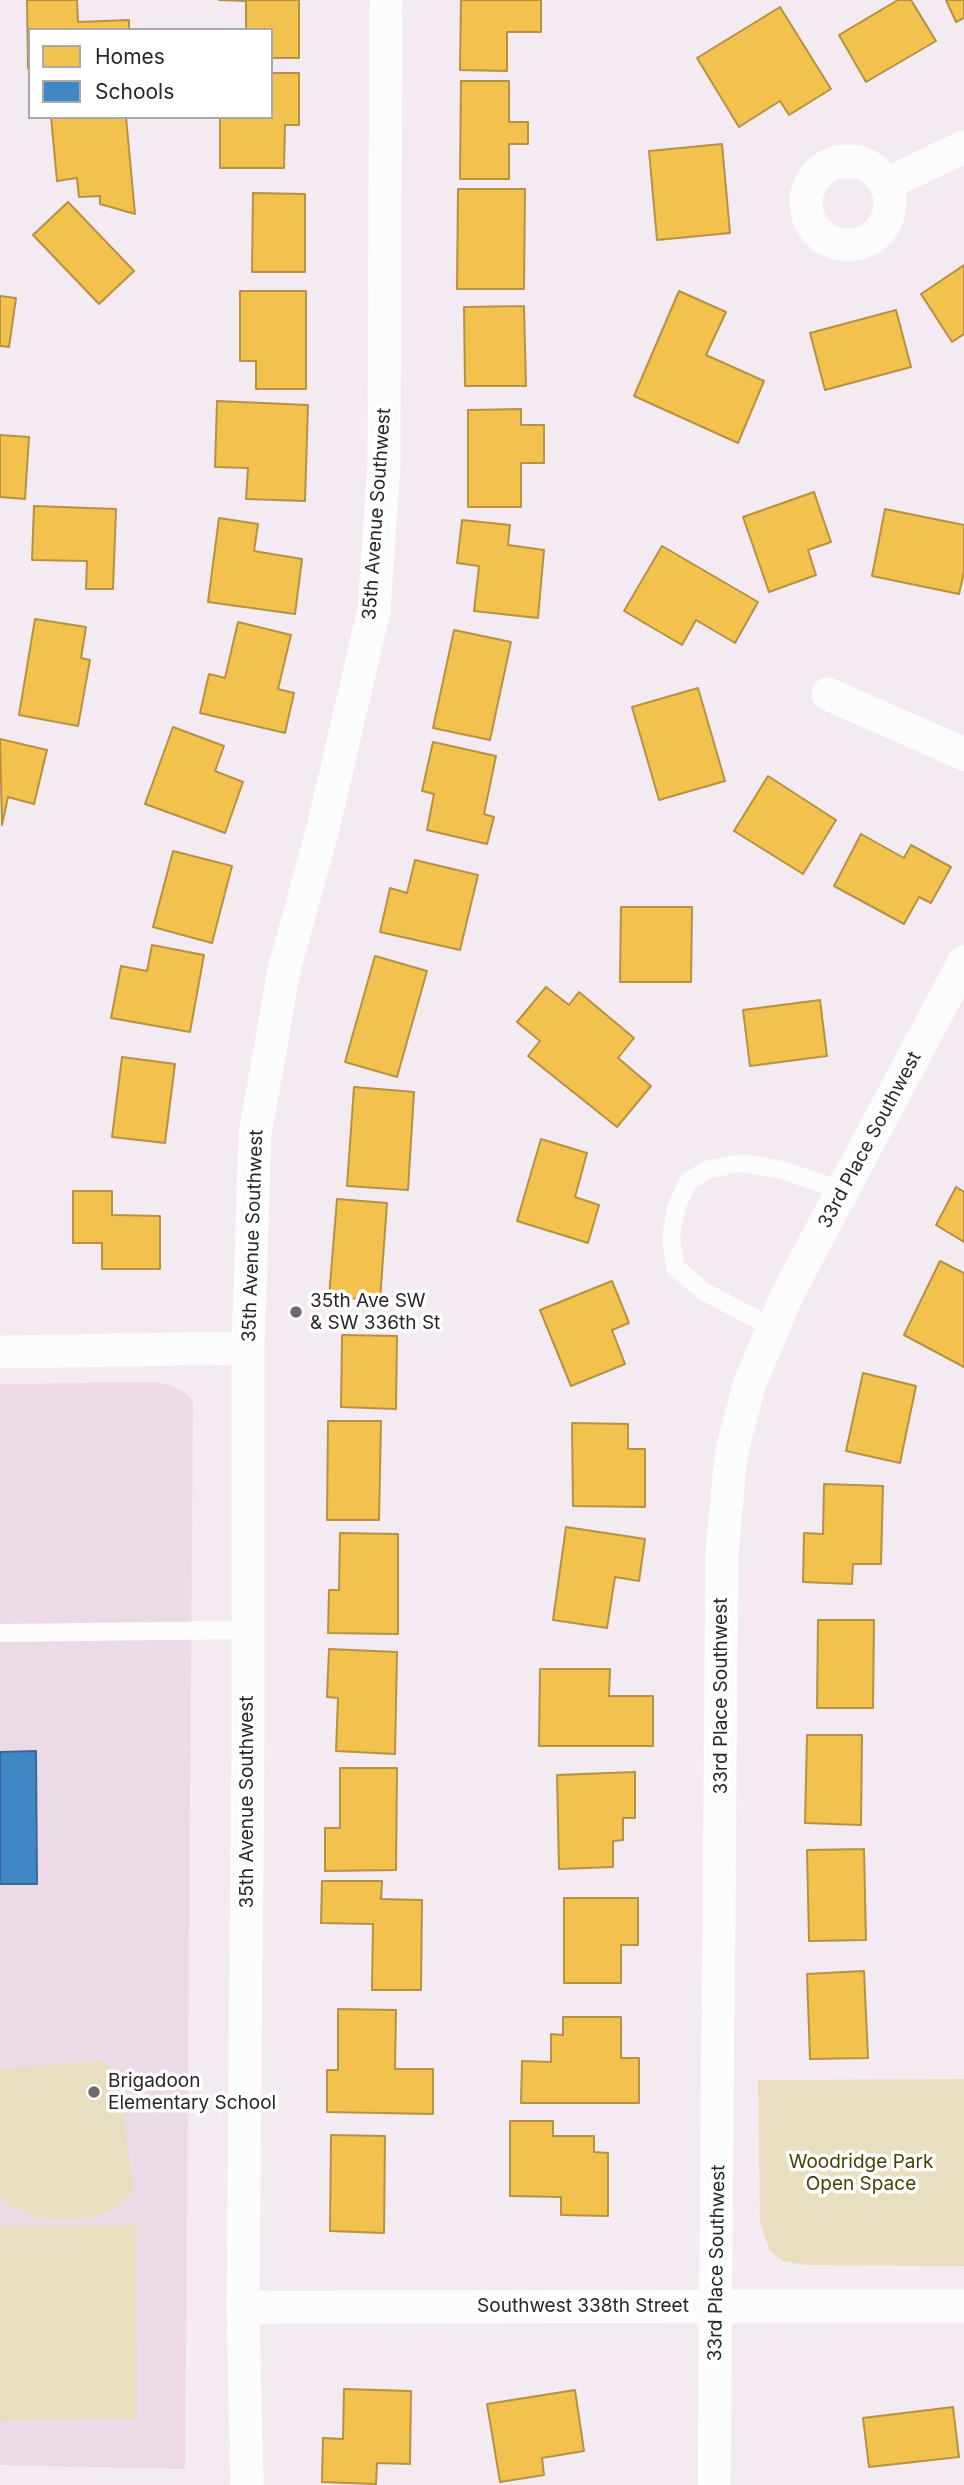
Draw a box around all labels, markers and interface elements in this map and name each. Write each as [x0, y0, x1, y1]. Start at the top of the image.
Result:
legend [28, 28, 273, 119]
text: Homes [95, 44, 165, 69]
text: Schools [95, 79, 174, 104]
street label: 35th Avenue Southwest [358, 407, 396, 621]
street label: 33rd Place Southwest [814, 1048, 926, 1232]
street label: 35th Avenue Southwest [238, 1129, 268, 1343]
place label: 35th Ave SW & SW 336th St [310, 1290, 440, 1334]
marker: 35th Ave SW & SW 336th St [288, 1304, 304, 1320]
street label: 33rd Place Southwest [710, 1598, 732, 1794]
street label: 35th Avenue Southwest [236, 1696, 258, 1908]
place label: Brigadoon Elementary School [108, 2070, 276, 2114]
marker: Brigadoon Elementary School [86, 2084, 102, 2100]
park label: Woodridge Park Open Space [789, 2151, 933, 2195]
street label: 33rd Place Southwest [704, 2164, 730, 2362]
street label: Southwest 338th Street [477, 2295, 689, 2317]

